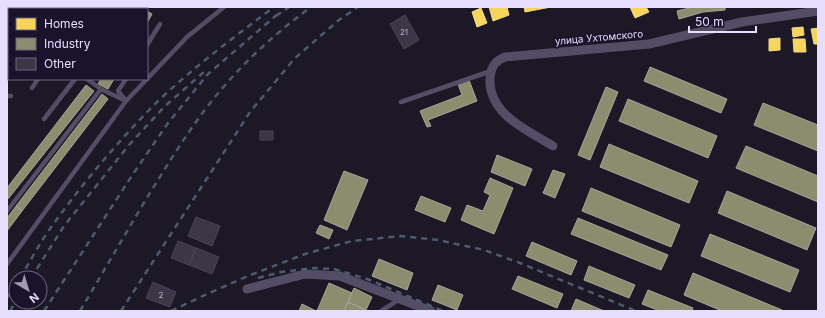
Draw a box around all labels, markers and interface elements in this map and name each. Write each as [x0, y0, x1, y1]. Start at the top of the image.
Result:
legend [8, 8, 148, 80]
scale bar [689, 8, 756, 34]
text: 50 m [695, 14, 724, 29]
text: Homes [44, 16, 84, 31]
house number: 21 [400, 27, 408, 37]
street label: улица Ухтомского [554, 27, 644, 47]
text: Industry [44, 36, 91, 51]
text: Other [44, 56, 76, 71]
north arrow [8, 270, 48, 310]
text: N [27, 290, 42, 306]
house number: 2 [159, 290, 164, 300]

